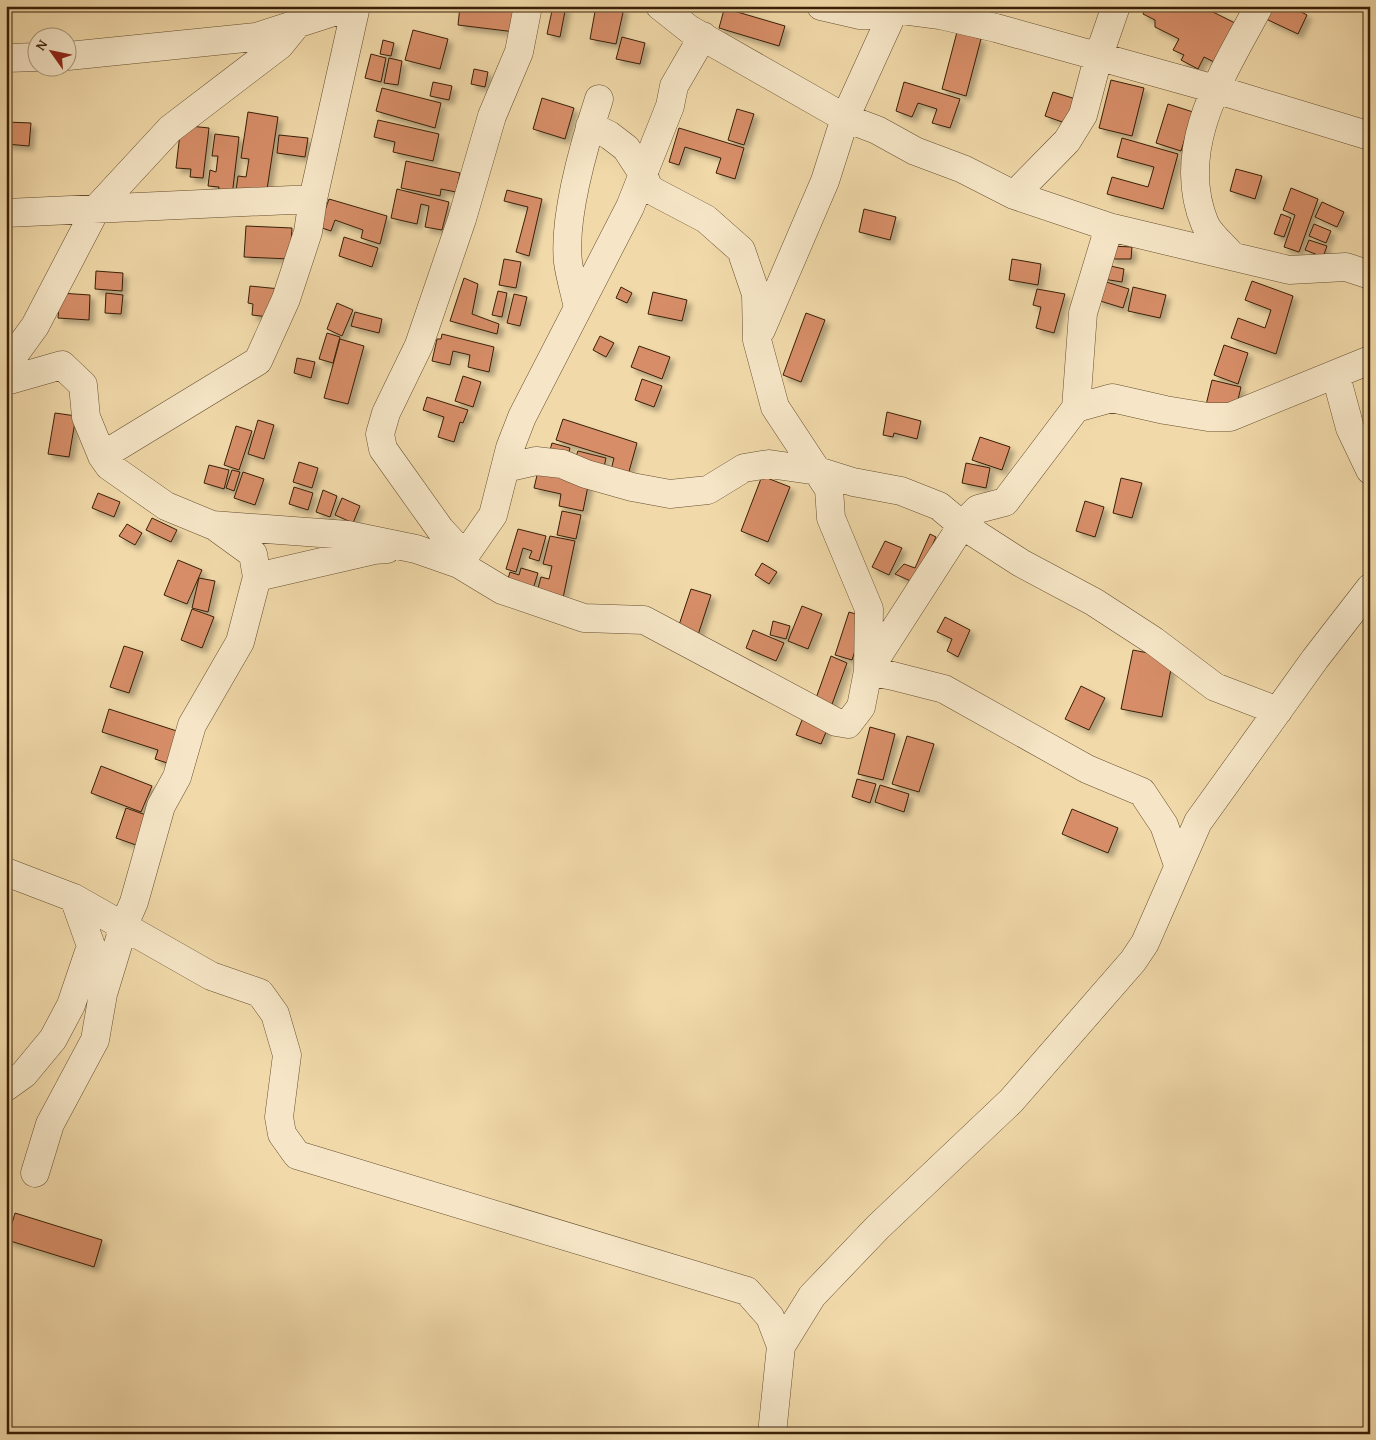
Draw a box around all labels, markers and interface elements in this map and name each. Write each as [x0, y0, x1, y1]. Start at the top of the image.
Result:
north arrow [28, 28, 78, 78]
text: N [30, 35, 52, 54]

